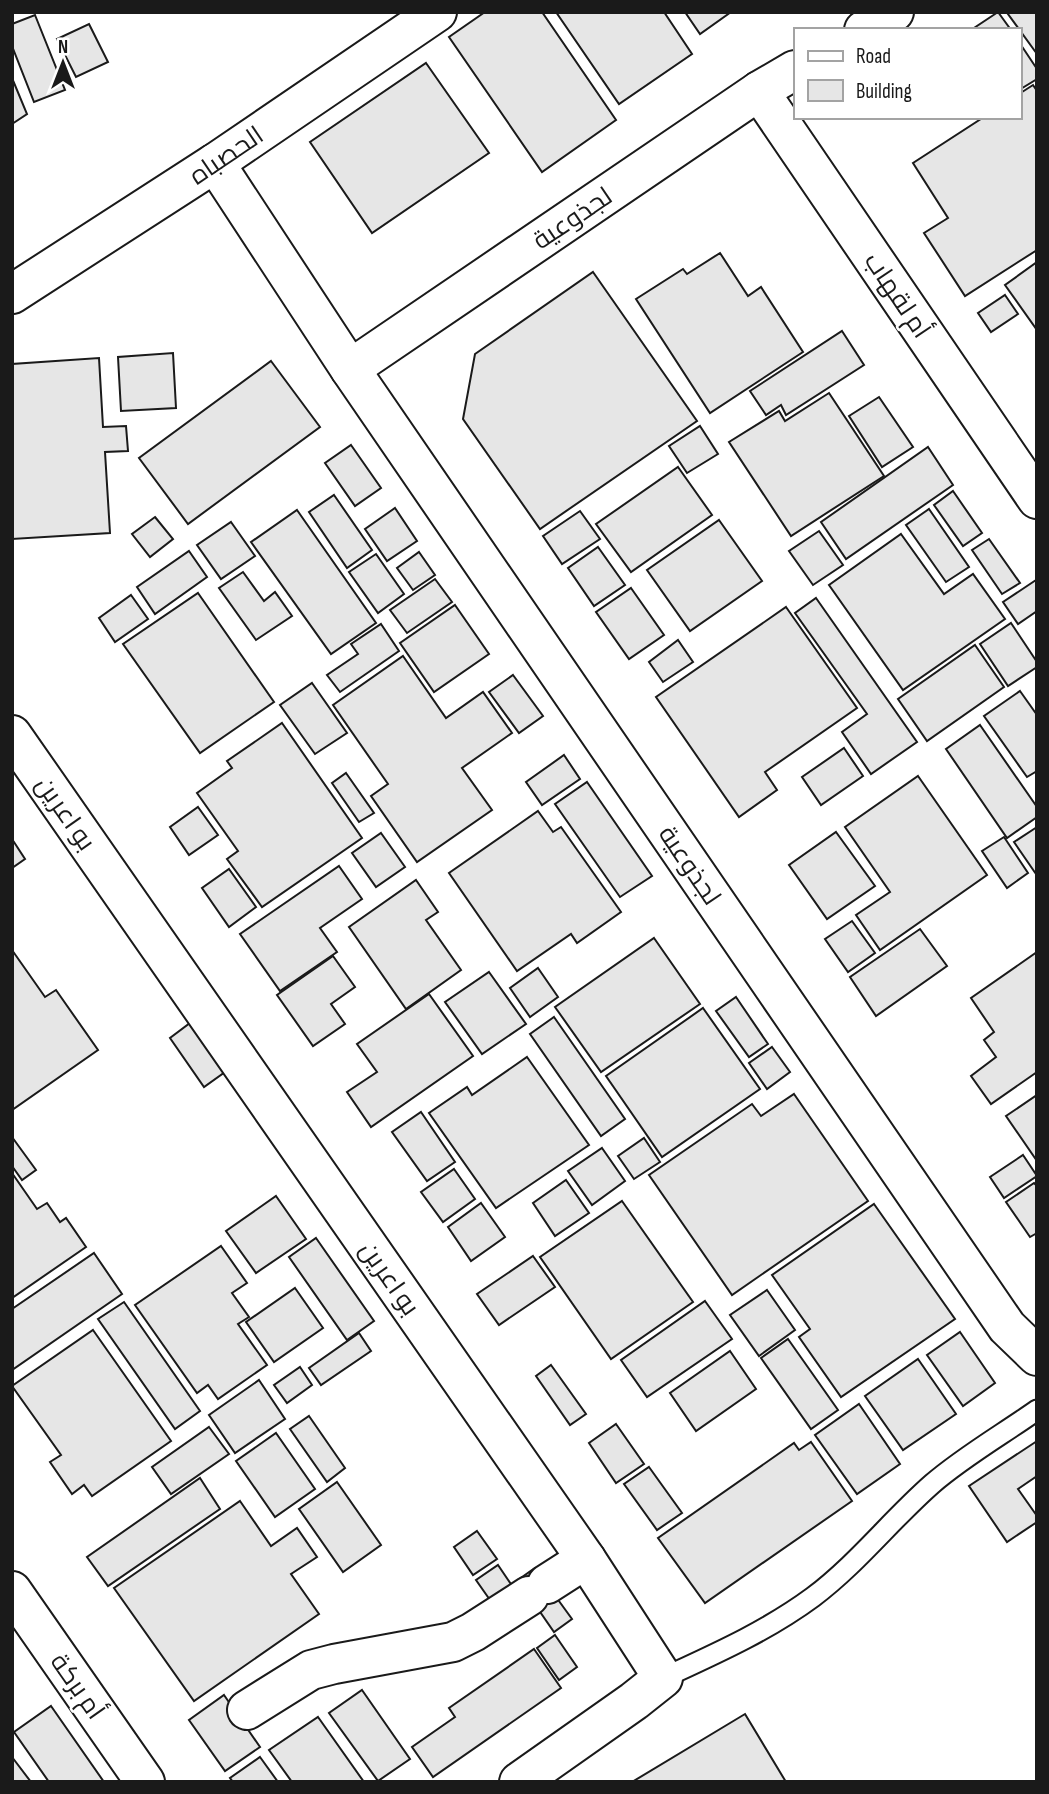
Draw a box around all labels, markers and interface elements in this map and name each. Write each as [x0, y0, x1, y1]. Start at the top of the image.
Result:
north arrow [28, 28, 98, 98]
legend [794, 28, 1021, 119]
text: N [58, 36, 68, 59]
text: Road [856, 44, 891, 69]
text: Building [856, 79, 912, 104]
street label: الحصباه [184, 120, 270, 192]
street label: لجذوعية [527, 182, 618, 257]
street label: أم لقهاب [856, 245, 939, 345]
street label: بو اعرين [28, 771, 101, 857]
street label: لجذوعية [651, 820, 726, 911]
street label: بو اعرين [352, 1236, 425, 1322]
street label: أم بركة [42, 1646, 113, 1726]

